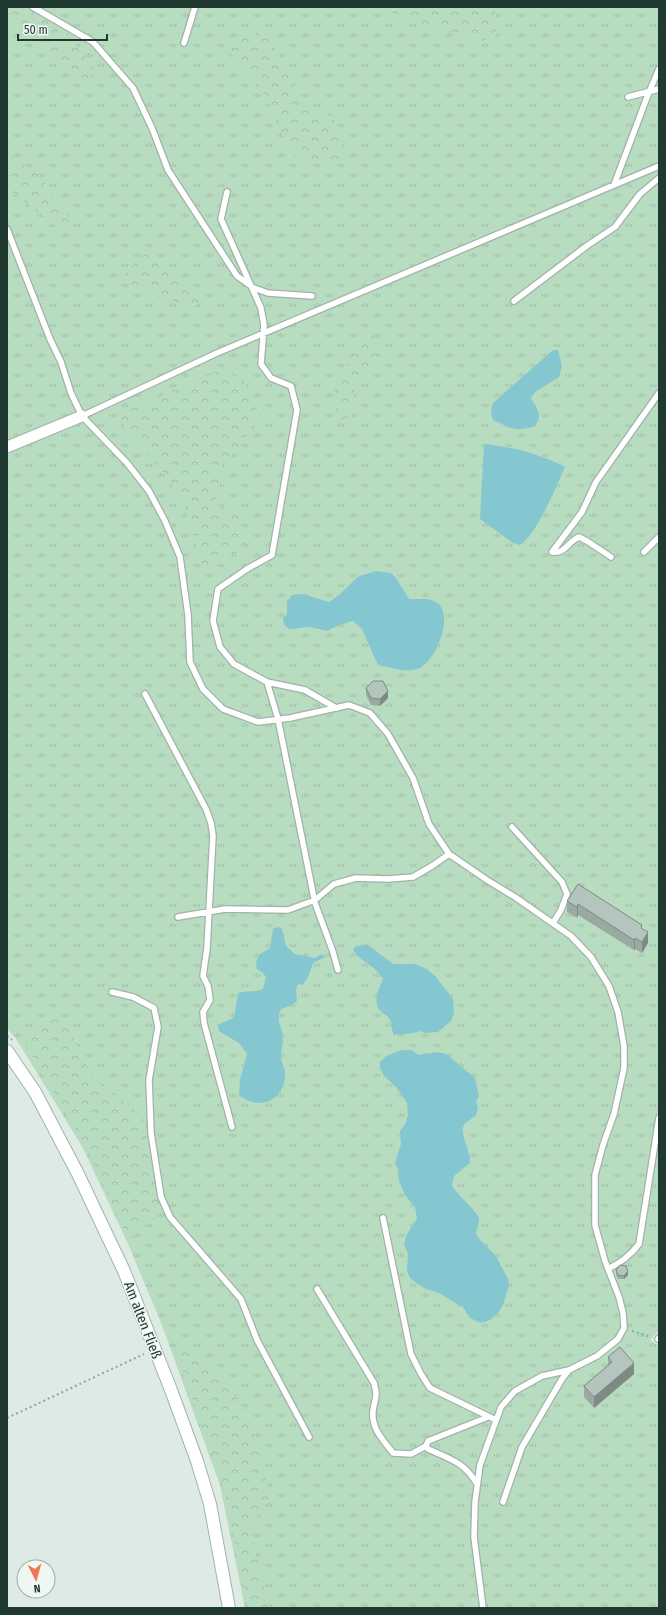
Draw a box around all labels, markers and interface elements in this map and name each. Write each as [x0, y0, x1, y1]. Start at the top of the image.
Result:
scale bar [18, 16, 107, 42]
text: 50 m [24, 23, 48, 37]
street label: Am alten Fließ [120, 1279, 165, 1362]
north arrow [16, 1559, 56, 1599]
text: N [33, 1582, 41, 1595]

